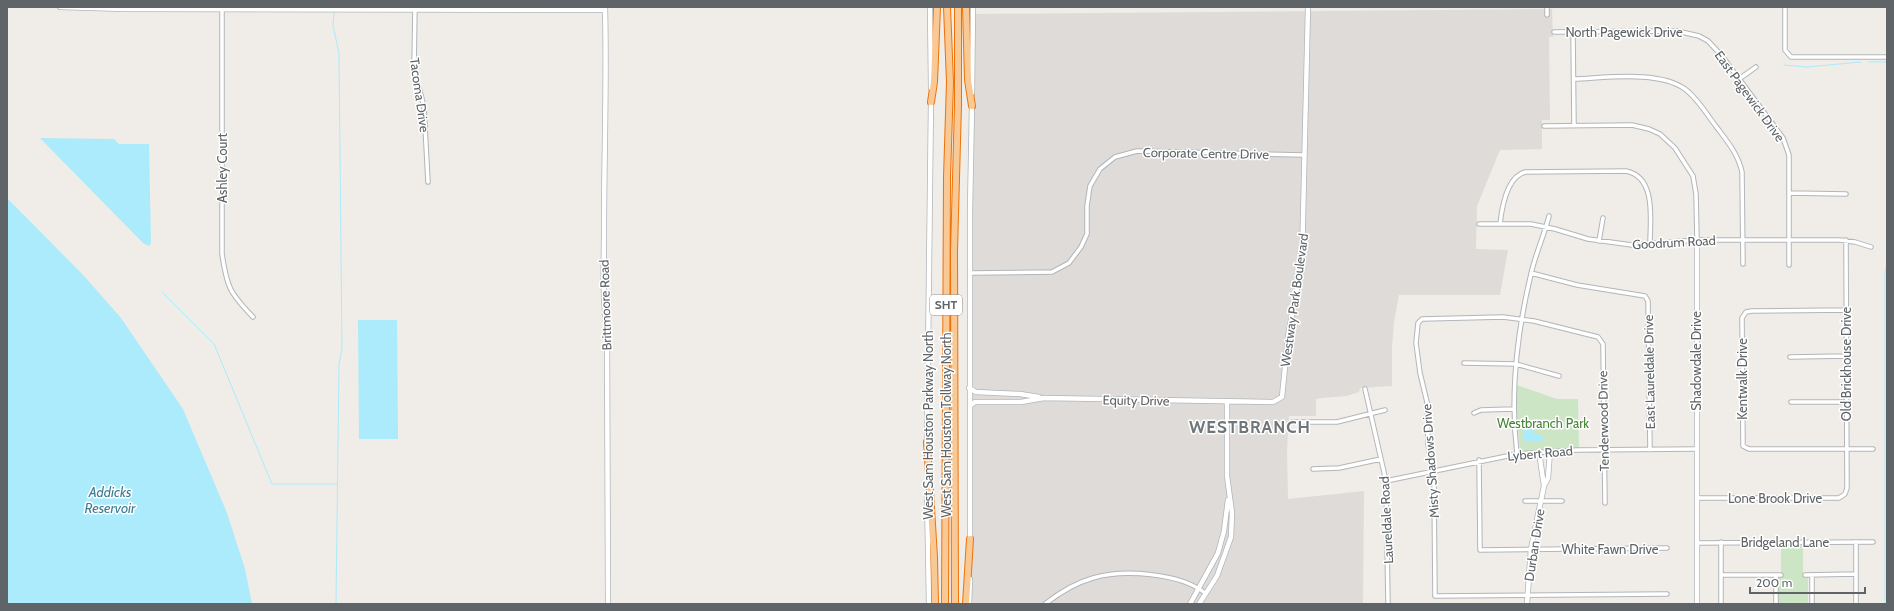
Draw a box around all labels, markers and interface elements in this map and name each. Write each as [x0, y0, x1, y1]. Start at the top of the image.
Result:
street label: North Pagewick Drive [1565, 24, 1683, 40]
street label: East Pagewick Drive [1712, 47, 1789, 145]
street label: Tacoma Drive [407, 57, 433, 134]
street label: Ashley Court [214, 132, 230, 203]
street label: Corporate Centre Drive [1143, 144, 1270, 162]
street label: Westway Park Boulevard [1277, 232, 1311, 368]
street label: Goodrum Road [1632, 232, 1716, 252]
street label: Brittmoore Road [595, 259, 615, 351]
road number: SHT [930, 295, 962, 315]
street label: Old Brickhouse Drive [1838, 306, 1854, 421]
street label: Shadowdale Drive [1688, 311, 1704, 411]
street label: East Laureldale Drive [1640, 314, 1658, 429]
street label: West Sam Houston Parkway North [920, 330, 936, 520]
street label: West Sam Houston Tollway North [938, 333, 954, 517]
street label: Kentwalk Drive [1734, 338, 1750, 420]
street label: Tenderwood Drive [1594, 370, 1612, 472]
street label: Equity Drive [1102, 391, 1170, 409]
street label: Misty Shadows Drive [1418, 403, 1442, 519]
park label: Westbranch Park [1497, 415, 1589, 431]
district label: WESTBRANCH [1189, 417, 1311, 437]
street label: Lybert Road [1507, 442, 1573, 464]
street label: Laureldale Road [1376, 476, 1396, 564]
water label: Addicks Reservoir [85, 483, 136, 517]
street label: Lone Brook Drive [1728, 490, 1822, 506]
street label: Durban Drive [1520, 507, 1548, 582]
street label: Bridgeland Lane [1741, 534, 1829, 550]
street label: White Fawn Drive [1562, 541, 1659, 557]
scale bar [1750, 569, 1865, 595]
text: 200 m [1756, 575, 1792, 590]

